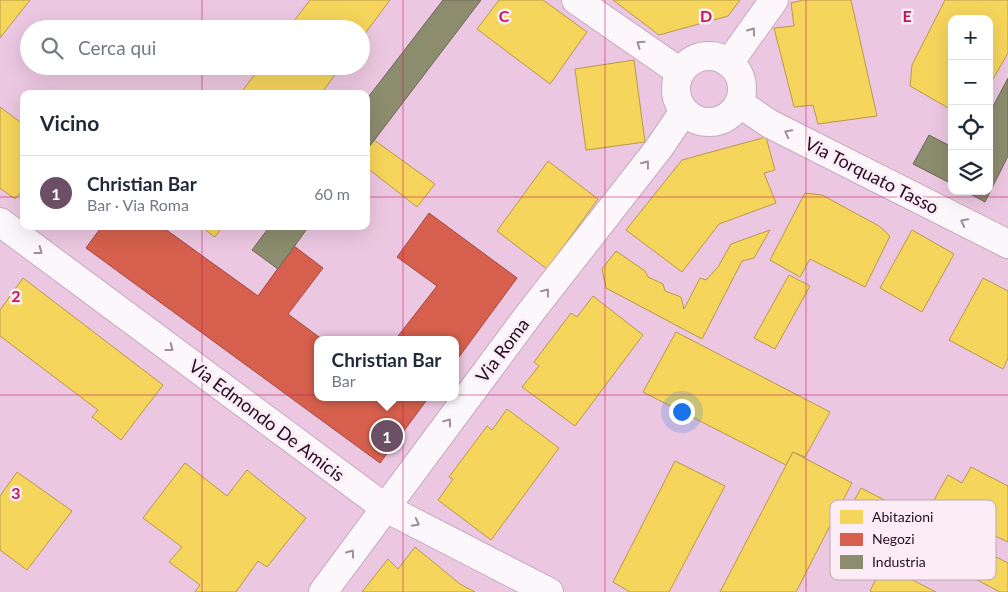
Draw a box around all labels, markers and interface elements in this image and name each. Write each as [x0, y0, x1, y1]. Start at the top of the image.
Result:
text: C [499, 6, 510, 25]
text: D [700, 6, 712, 25]
text: E [902, 6, 912, 25]
map controls [948, 15, 993, 195]
button: + [948, 15, 993, 60]
search box [20, 20, 370, 75]
one-way arrow [746, 27, 755, 37]
icon: search [38, 34, 66, 62]
text: Cerca qui [78, 36, 156, 59]
one-way arrow [637, 41, 646, 50]
button: − [948, 60, 993, 105]
button: locate [948, 105, 993, 150]
text: Vicino [40, 110, 99, 135]
one-way arrow [784, 129, 793, 139]
street label: Via Torquato Tasso [801, 132, 943, 218]
button: layers [948, 150, 993, 195]
one-way arrow [641, 161, 649, 170]
text: Christian Bar [87, 172, 197, 195]
text: 1 [51, 184, 61, 203]
text: 60 m [314, 184, 350, 203]
text: Bar · Via Roma [87, 195, 189, 214]
one-way arrow [961, 218, 970, 228]
one-way arrow [33, 245, 43, 254]
text: 2 [11, 286, 21, 305]
one-way arrow [541, 289, 550, 298]
street label: Via Roma [471, 314, 533, 386]
popup [314, 336, 459, 401]
one-way arrow [164, 342, 174, 351]
text: Christian Bar [332, 348, 441, 371]
street label: Via Edmondo De Amicis [185, 354, 349, 486]
text: Bar [332, 371, 356, 390]
your location [669, 399, 695, 425]
pin: 1 [371, 417, 403, 455]
one-way arrow [442, 418, 451, 428]
text: 3 [11, 483, 21, 502]
legend [830, 500, 996, 580]
text: Abitazioni [872, 508, 933, 525]
one-way arrow [410, 517, 419, 527]
text: Negozi [872, 530, 915, 547]
one-way arrow [345, 549, 354, 558]
text: Industria [872, 553, 926, 570]

